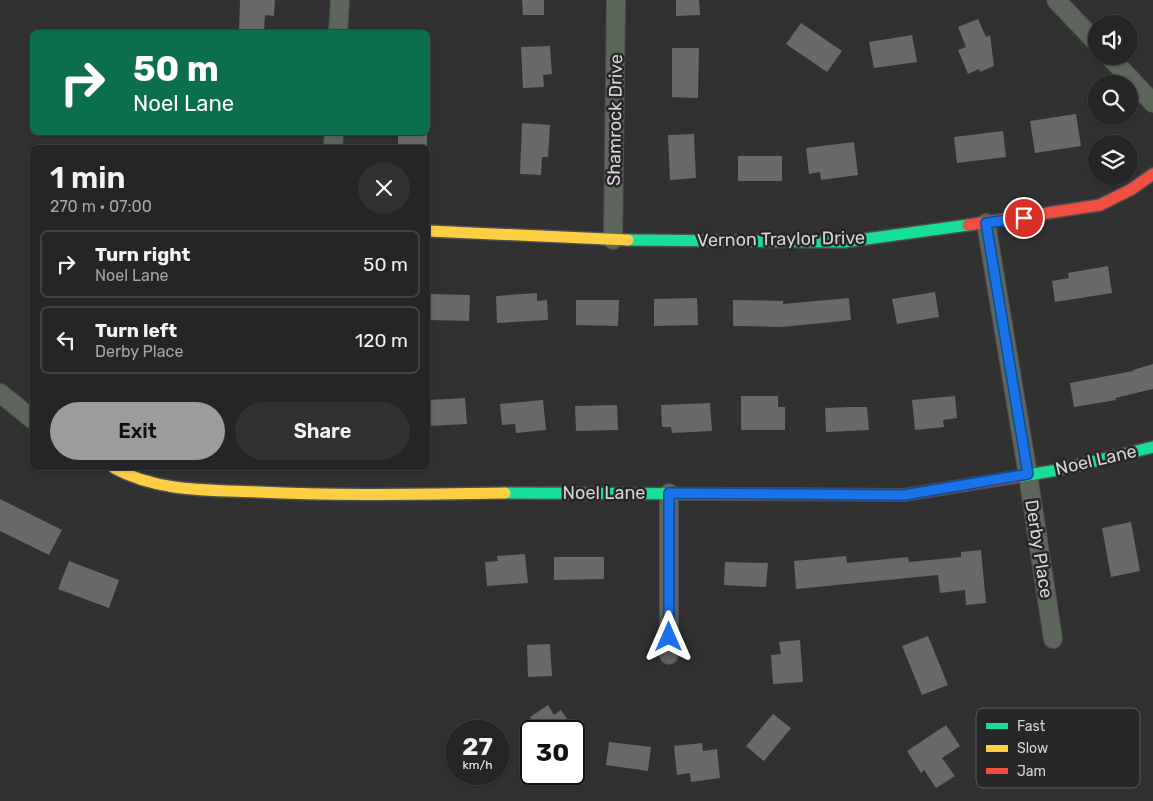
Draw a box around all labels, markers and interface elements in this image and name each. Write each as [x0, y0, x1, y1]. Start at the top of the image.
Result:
map controls [1088, 15, 1138, 185]
button: sound [1088, 15, 1138, 65]
text: 50 m [133, 48, 219, 90]
icon: right [50, 50, 115, 115]
street label: Shamrock Drive [603, 54, 627, 186]
button: search [1088, 75, 1138, 125]
text: Noel Lane [133, 90, 234, 117]
button: layers [1088, 135, 1138, 185]
text: 1 min [50, 160, 125, 196]
button: close [358, 162, 410, 214]
text: 270 m · 07:00 [50, 197, 152, 216]
pin [1003, 197, 1045, 239]
icon: arrive [1010, 204, 1038, 232]
street label: Vernon Traylor Drive [697, 227, 865, 251]
text: Turn right [95, 243, 190, 266]
icon: right [52, 250, 80, 278]
text: 50 m [363, 253, 408, 276]
text: Noel Lane [95, 266, 169, 285]
text: Turn left [95, 319, 177, 342]
icon: left [52, 326, 80, 354]
text: 120 m [355, 329, 408, 352]
text: Derby Place [95, 342, 183, 361]
button: Exit [50, 402, 225, 460]
button: Share [235, 402, 410, 460]
street label: Noel Lane [1053, 440, 1139, 480]
street label: Noel Lane [563, 482, 645, 504]
street label: Derby Place [1020, 498, 1058, 600]
position arrow [642, 610, 694, 662]
legend [976, 708, 1140, 788]
text: Fast [1017, 718, 1046, 735]
speed limit sign: 30 [520, 720, 585, 785]
text: 27 [462, 732, 493, 761]
text: Slow [1017, 740, 1048, 757]
text: km/h [463, 758, 492, 772]
text: Jam [1017, 763, 1046, 780]

